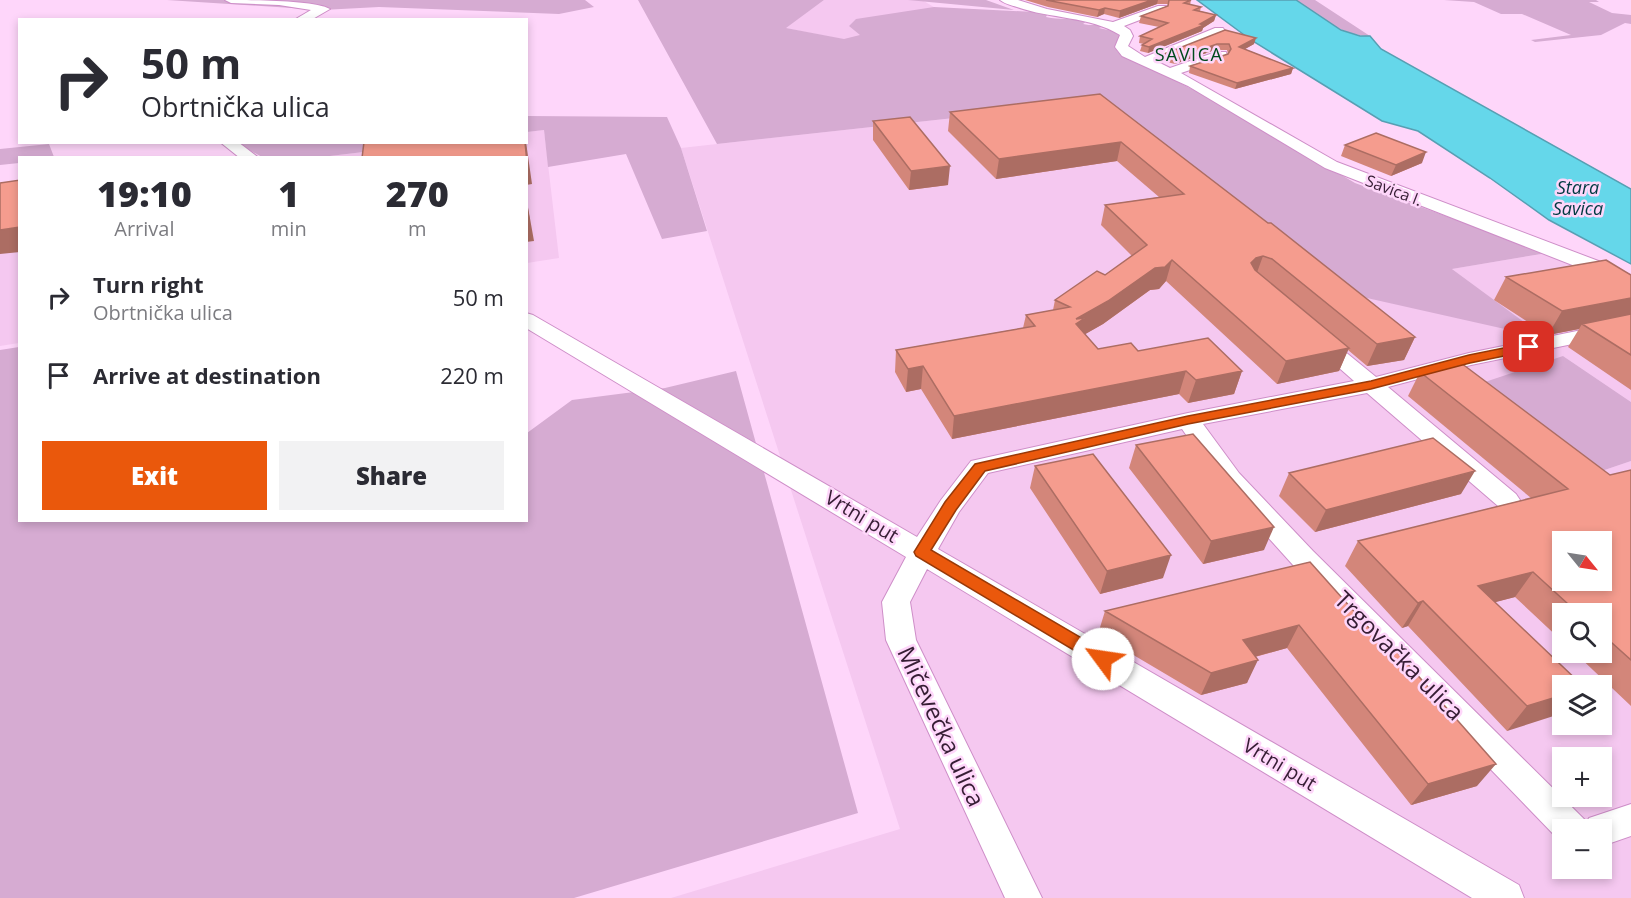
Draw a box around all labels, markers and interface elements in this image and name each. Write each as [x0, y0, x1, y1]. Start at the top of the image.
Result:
text: 50 m [141, 34, 241, 91]
icon: right [42, 42, 120, 120]
district label: SAVICA [1155, 42, 1223, 66]
text: Obrtnička ulica [141, 88, 330, 125]
text: 19:10 [97, 169, 192, 218]
text: 1 [278, 169, 299, 218]
text: 270 [386, 169, 449, 218]
street label: Savica I. [1362, 169, 1426, 211]
water label: Stara Savica [1553, 175, 1603, 220]
text: Arrival [114, 215, 175, 242]
text: min [271, 215, 307, 242]
text: m [408, 215, 427, 242]
text: Turn right [93, 269, 204, 299]
icon: right [42, 281, 75, 314]
text: 50 m [453, 282, 504, 312]
text: Obrtnička ulica [93, 299, 233, 326]
pin [1503, 321, 1554, 372]
icon: arrive [1512, 330, 1545, 363]
icon: arrive [42, 359, 75, 392]
text: Arrive at destination [93, 360, 321, 390]
text: 220 m [440, 360, 504, 390]
button: Exit [42, 441, 267, 510]
button: Share [279, 441, 504, 510]
street label: Vrtni put [820, 483, 904, 549]
north arrow [1552, 531, 1612, 591]
map controls [1552, 531, 1612, 879]
street label: Trgovačka ulica [1328, 583, 1472, 727]
button: search [1552, 603, 1612, 663]
position arrow [1071, 627, 1135, 691]
street label: Mičevečka ulica [890, 640, 994, 812]
button: layers [1552, 675, 1612, 735]
street label: Vrtni put [1238, 731, 1322, 797]
button: + [1552, 747, 1612, 807]
button: − [1552, 819, 1612, 879]

